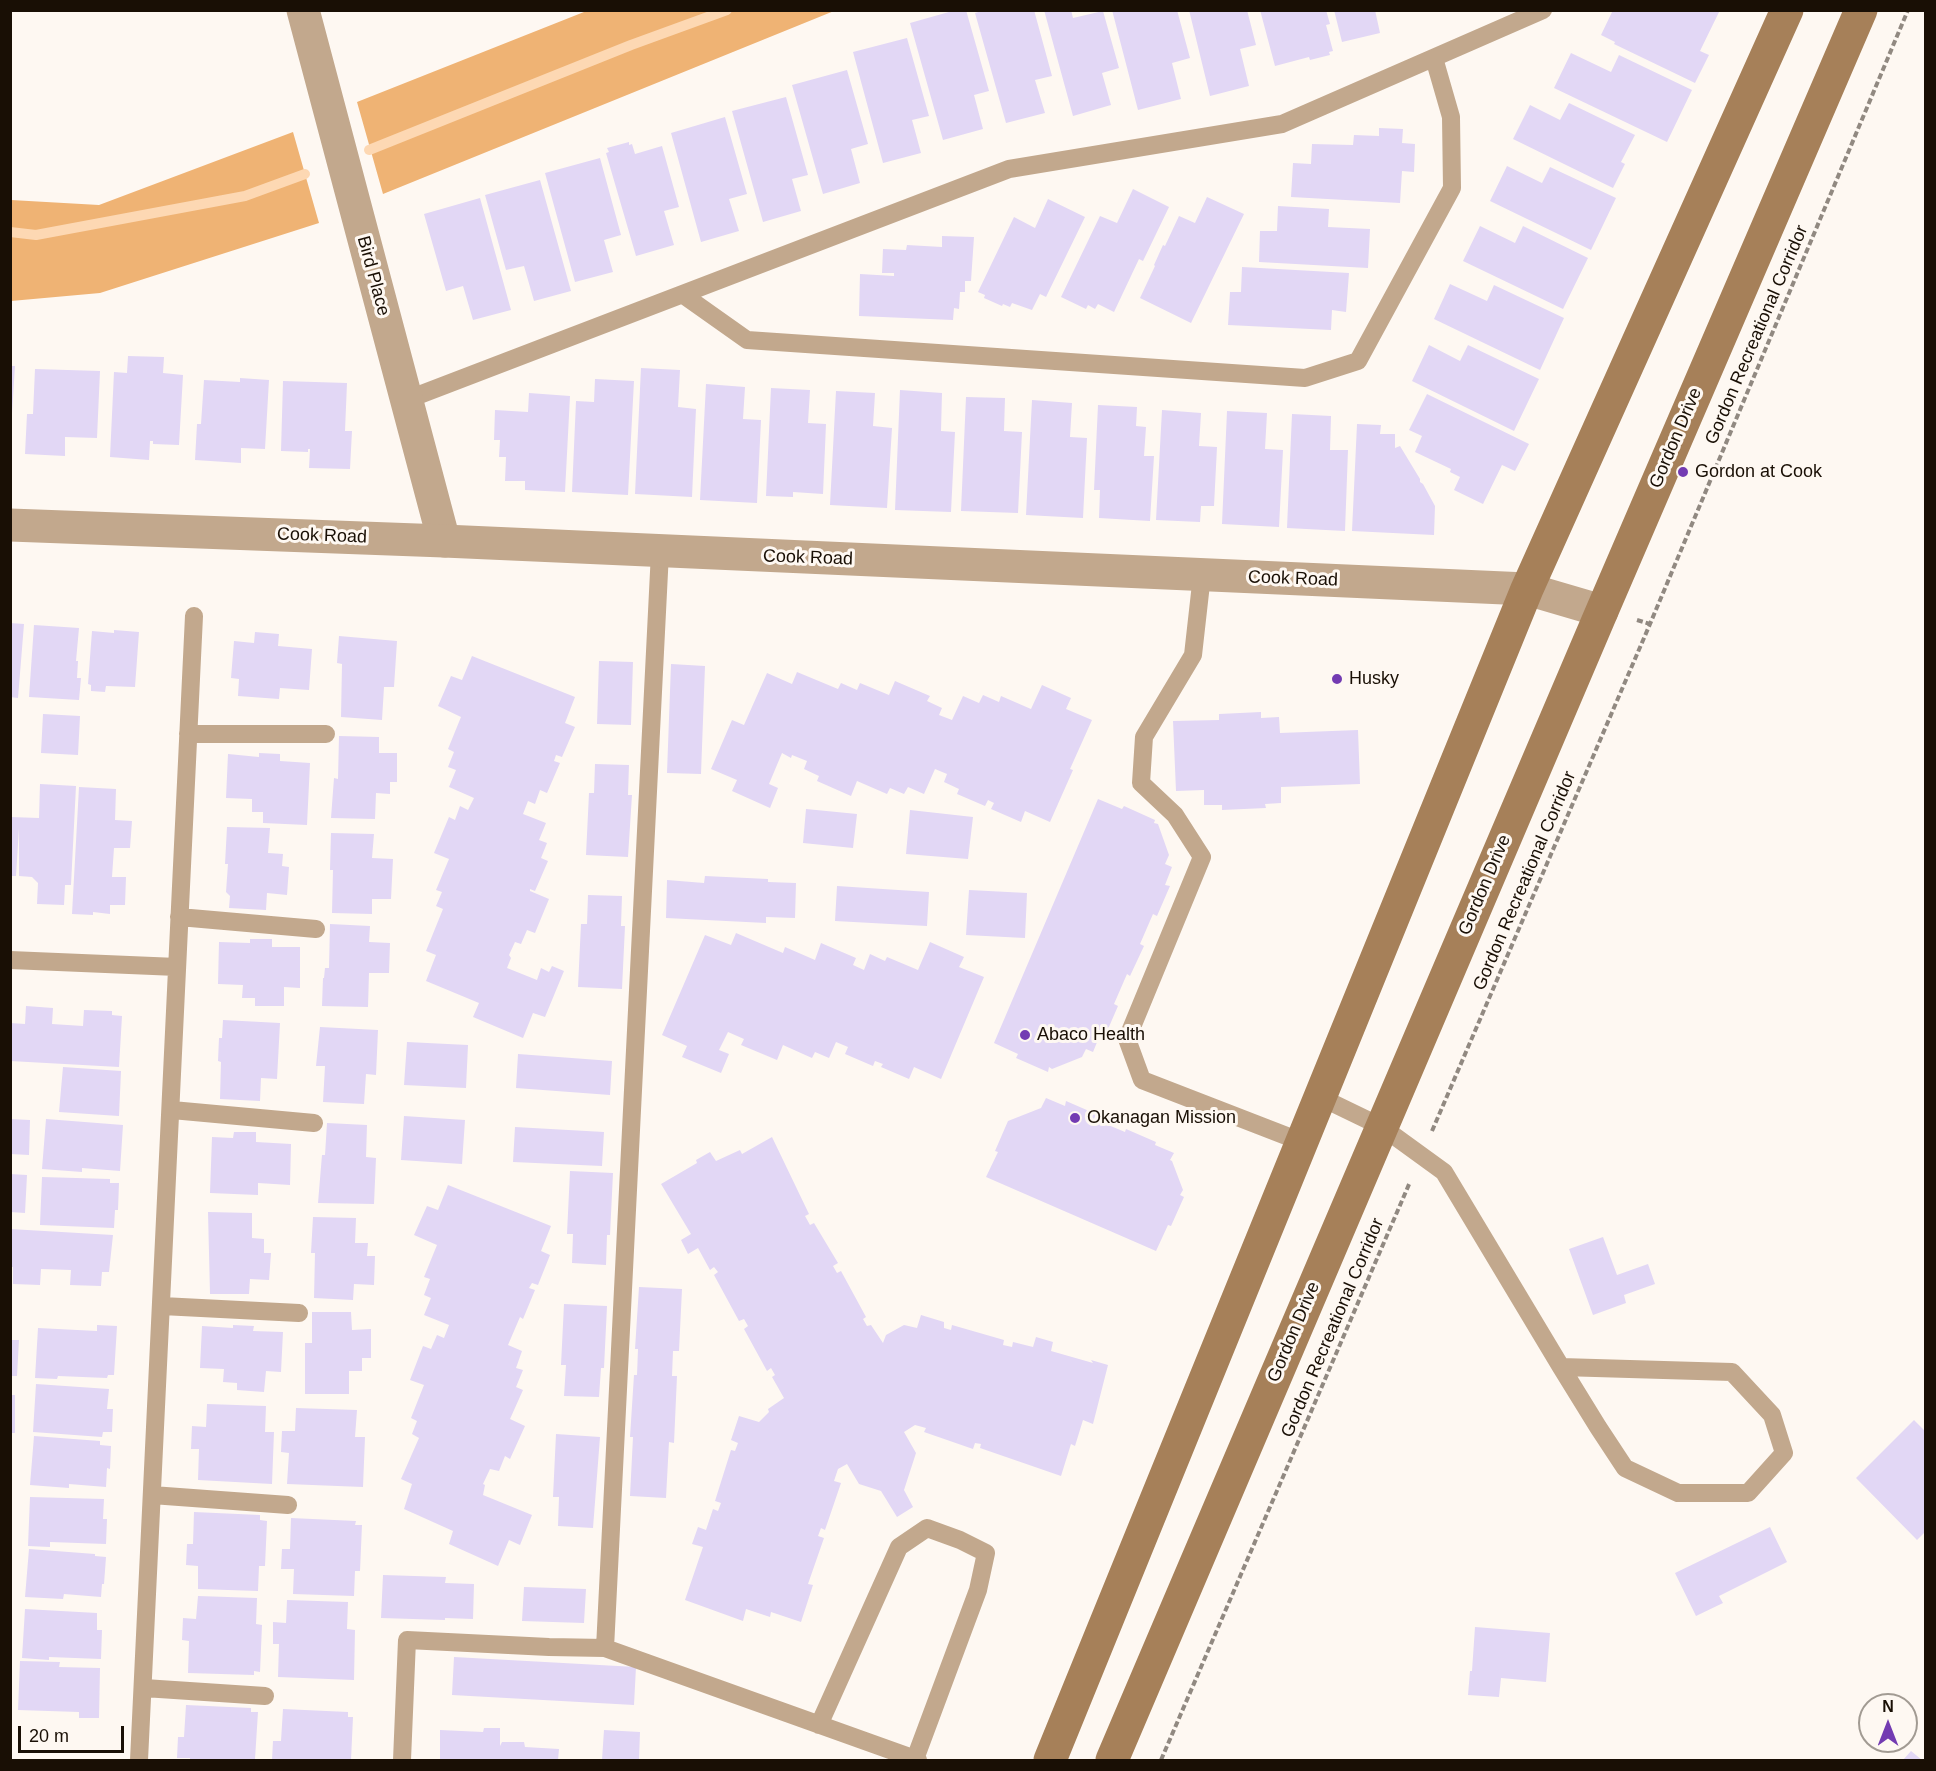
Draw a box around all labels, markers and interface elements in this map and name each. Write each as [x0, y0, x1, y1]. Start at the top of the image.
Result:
street label: Gordon Recreational Corridor [1701, 222, 1813, 448]
street label: Bird Place [352, 234, 394, 318]
street label: Gordon Drive [1645, 385, 1707, 491]
place label: Gordon at Cook [1695, 461, 1822, 483]
marker: Gordon at Cook [1676, 465, 1690, 479]
street label: Cook Road [277, 524, 367, 548]
street label: Cook Road [763, 546, 853, 570]
street label: Cook Road [1248, 567, 1338, 591]
place label: Husky [1349, 668, 1399, 690]
marker: Husky [1330, 672, 1344, 686]
street label: Gordon Recreational Corridor [1469, 768, 1581, 994]
street label: Gordon Drive [1454, 832, 1516, 938]
place label: Abaco Health [1037, 1024, 1145, 1046]
marker: Abaco Health [1018, 1028, 1032, 1042]
place label: Okanagan Mission [1087, 1107, 1236, 1129]
marker: Okanagan Mission [1068, 1111, 1082, 1125]
street label: Gordon Recreational Corridor [1277, 1215, 1389, 1441]
street label: Gordon Drive [1263, 1279, 1325, 1385]
north arrow [1858, 1693, 1918, 1753]
text: N [1882, 1698, 1894, 1715]
scale bar [21, 1714, 128, 1752]
text: 20 m [29, 1726, 69, 1746]

